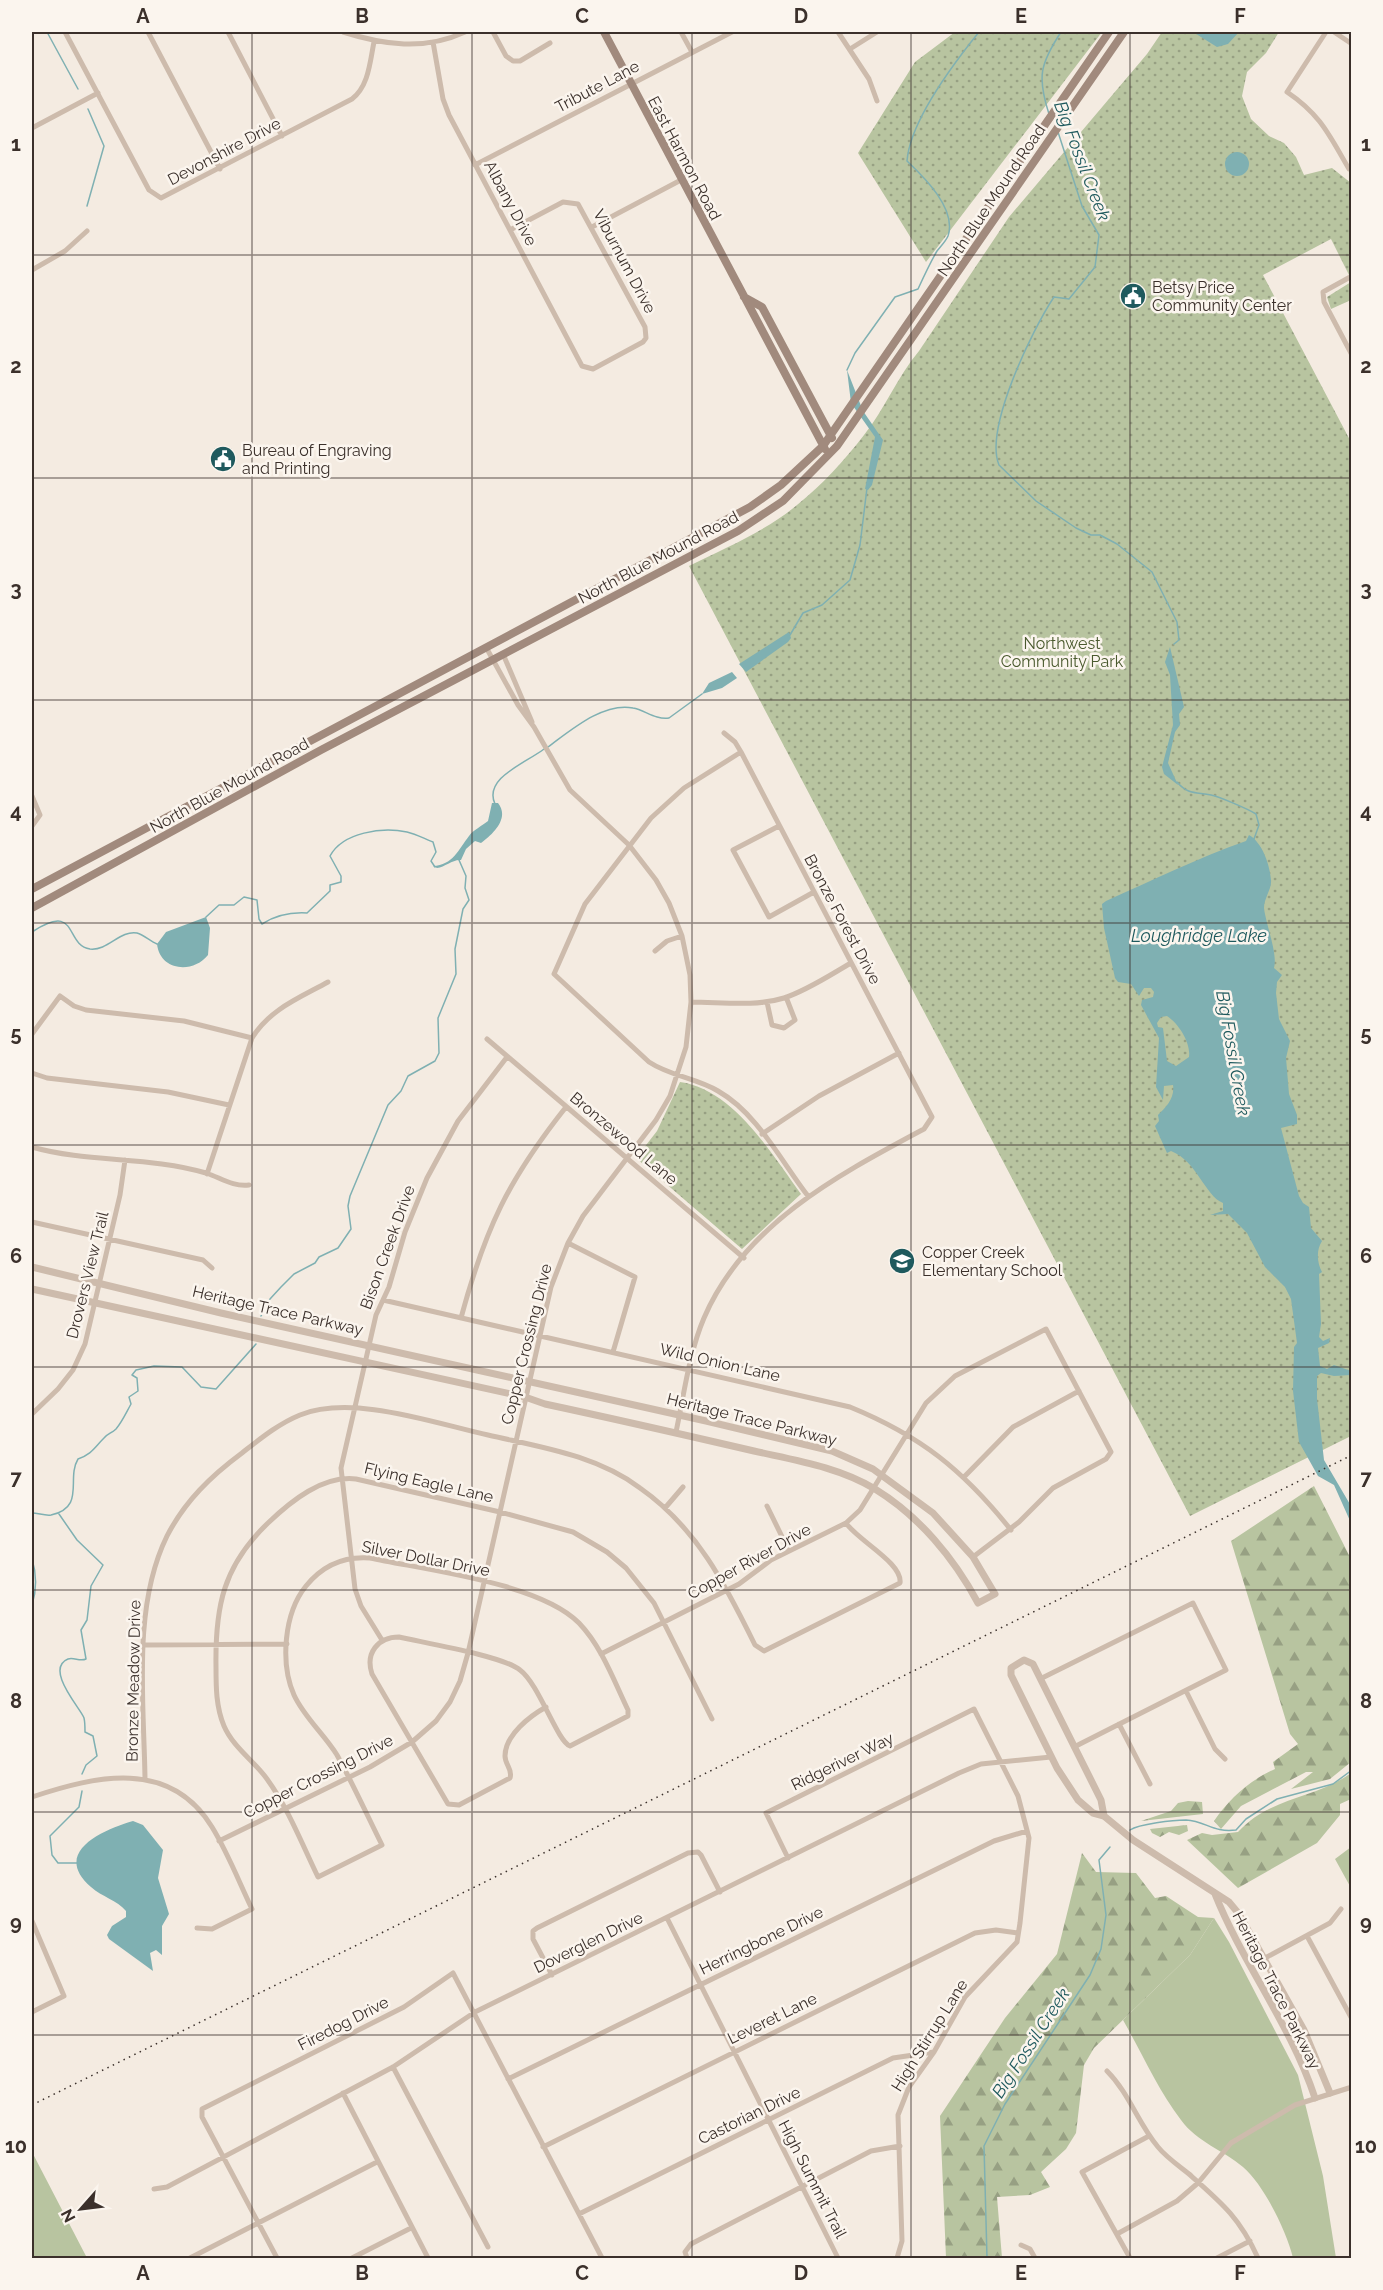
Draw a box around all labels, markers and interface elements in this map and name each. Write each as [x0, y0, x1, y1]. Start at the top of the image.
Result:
text: A [136, 4, 150, 28]
text: B [355, 4, 369, 28]
text: C [575, 4, 589, 28]
text: D [794, 4, 808, 28]
text: E [1015, 4, 1027, 28]
text: F [1234, 4, 1246, 28]
street label: Tribute Lane [552, 56, 642, 116]
street label: East Harmon Road [644, 93, 725, 224]
water label: Big Fossil Creek [1050, 98, 1115, 224]
street label: Devonshire Drive [164, 114, 284, 189]
street label: North Blue Mound Road [934, 121, 1049, 280]
text: 1 [11, 132, 21, 156]
text: 1 [1361, 132, 1371, 156]
street label: Albany Drive [480, 158, 541, 249]
street label: Viburnum Drive [589, 206, 660, 317]
place label: Betsy Price Community Center [1152, 278, 1292, 315]
public building icon: Betsy Price Community Center [1118, 281, 1148, 311]
text: 2 [10, 354, 22, 378]
text: 2 [1360, 354, 1372, 378]
place label: Bureau of Engraving and Printing [242, 441, 392, 478]
public building icon: Bureau of Engraving and Printing [208, 444, 238, 474]
street label: North Blue Mound Road [575, 507, 742, 608]
text: 3 [10, 577, 22, 601]
text: 3 [1360, 577, 1372, 601]
park label: Northwest Community Park [1001, 634, 1124, 671]
street label: North Blue Mound Road [146, 734, 312, 837]
text: 4 [10, 799, 22, 823]
text: 4 [1360, 799, 1372, 823]
street label: Bronze Forest Drive [800, 851, 885, 988]
water label: Loughridge Lake [1131, 925, 1267, 946]
water label: Big Fossil Creek [1212, 989, 1255, 1117]
text: 5 [10, 1022, 22, 1046]
text: 5 [1360, 1022, 1372, 1046]
street label: Bronzewood Lane [566, 1088, 681, 1189]
street label: Bison Creek Drive [356, 1183, 419, 1312]
street label: Drovers View Trail [62, 1209, 113, 1341]
place label: Copper Creek Elementary School [922, 1243, 1063, 1280]
text: 6 [10, 1244, 22, 1268]
text: 6 [1360, 1244, 1372, 1268]
school or university icon: Copper Creek Elementary School [887, 1246, 917, 1276]
street label: Copper Crossing Drive [497, 1262, 556, 1427]
street label: Heritage Trace Parkway [191, 1282, 365, 1339]
street label: Wild Onion Lane [658, 1339, 782, 1386]
street label: Heritage Trace Parkway [665, 1389, 839, 1450]
street label: Flying Eagle Lane [363, 1458, 495, 1507]
text: 7 [10, 1466, 22, 1490]
text: 7 [1360, 1466, 1372, 1490]
street label: Copper River Drive [684, 1520, 814, 1603]
street label: Silver Dollar Drive [360, 1537, 492, 1580]
street label: Bronze Meadow Drive [123, 1600, 144, 1762]
text: 8 [10, 1689, 22, 1713]
text: 8 [1360, 1689, 1372, 1713]
street label: Ridgeriver Way [788, 1728, 897, 1794]
street label: Copper Crossing Drive [240, 1730, 396, 1822]
street label: Herringbone Drive [696, 1902, 826, 1979]
street label: Doverglen Drive [531, 1908, 646, 1977]
street label: Heritage Trace Parkway [1228, 1908, 1325, 2073]
text: 9 [10, 1911, 22, 1935]
text: 9 [1360, 1911, 1372, 1935]
street label: High Stirrup Lane [887, 1976, 972, 2095]
water label: Big Fossil Creek [987, 1984, 1074, 2102]
street label: Leveret Lane [725, 1989, 820, 2048]
street label: Firedog Drive [295, 1992, 392, 2054]
street label: Castorian Drive [695, 2082, 804, 2148]
street label: High Summit Trail [775, 2117, 851, 2242]
text: 10 [5, 2134, 27, 2158]
text: 10 [1355, 2134, 1377, 2158]
north arrow [51, 2179, 111, 2239]
text: N [57, 2206, 79, 2226]
text: A [136, 2261, 150, 2285]
text: B [355, 2261, 369, 2285]
text: C [575, 2261, 589, 2285]
text: D [794, 2261, 808, 2285]
text: E [1015, 2261, 1027, 2285]
text: F [1234, 2261, 1246, 2285]

